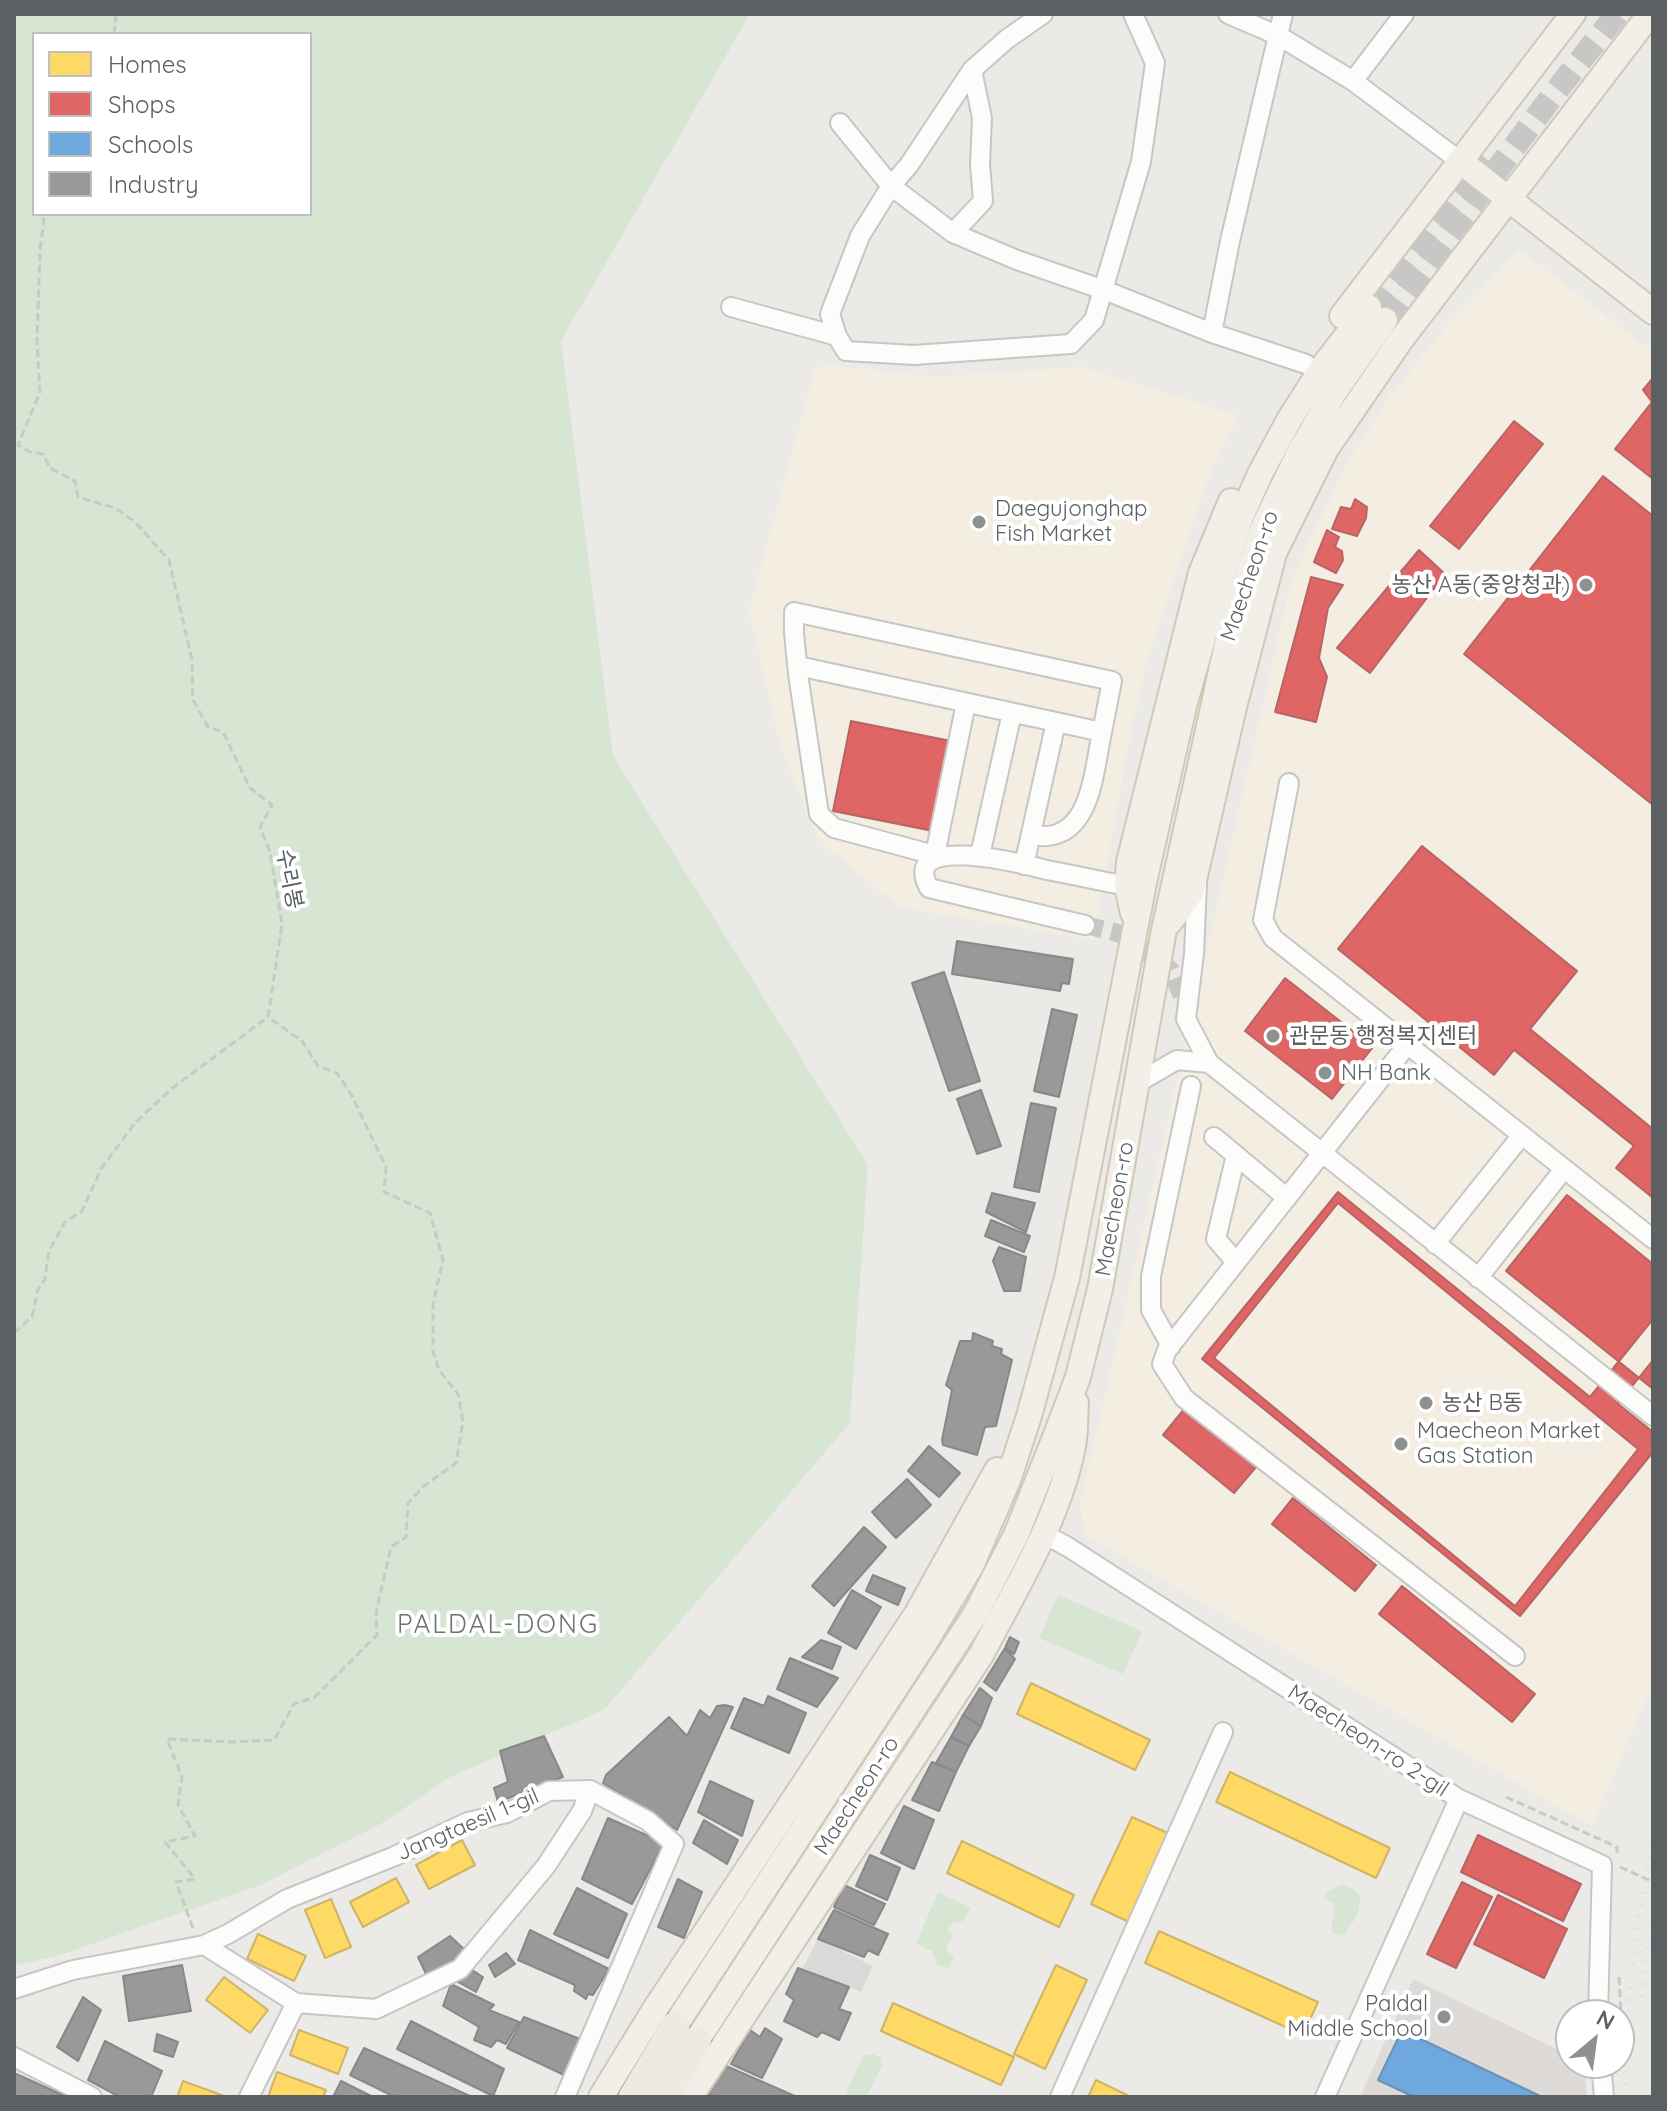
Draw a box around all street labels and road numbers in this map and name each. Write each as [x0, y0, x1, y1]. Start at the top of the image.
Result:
street label: Maecheon-ro [1215, 507, 1285, 645]
street label: 수리봉 [270, 847, 308, 911]
street label: Maecheon-ro [1090, 1140, 1140, 1278]
street label: Maecheon-ro 2-gil [1283, 1679, 1453, 1803]
street label: Maecheon-ro [809, 1732, 905, 1860]
street label: Jangtaesil 1-gil [393, 1783, 543, 1867]

